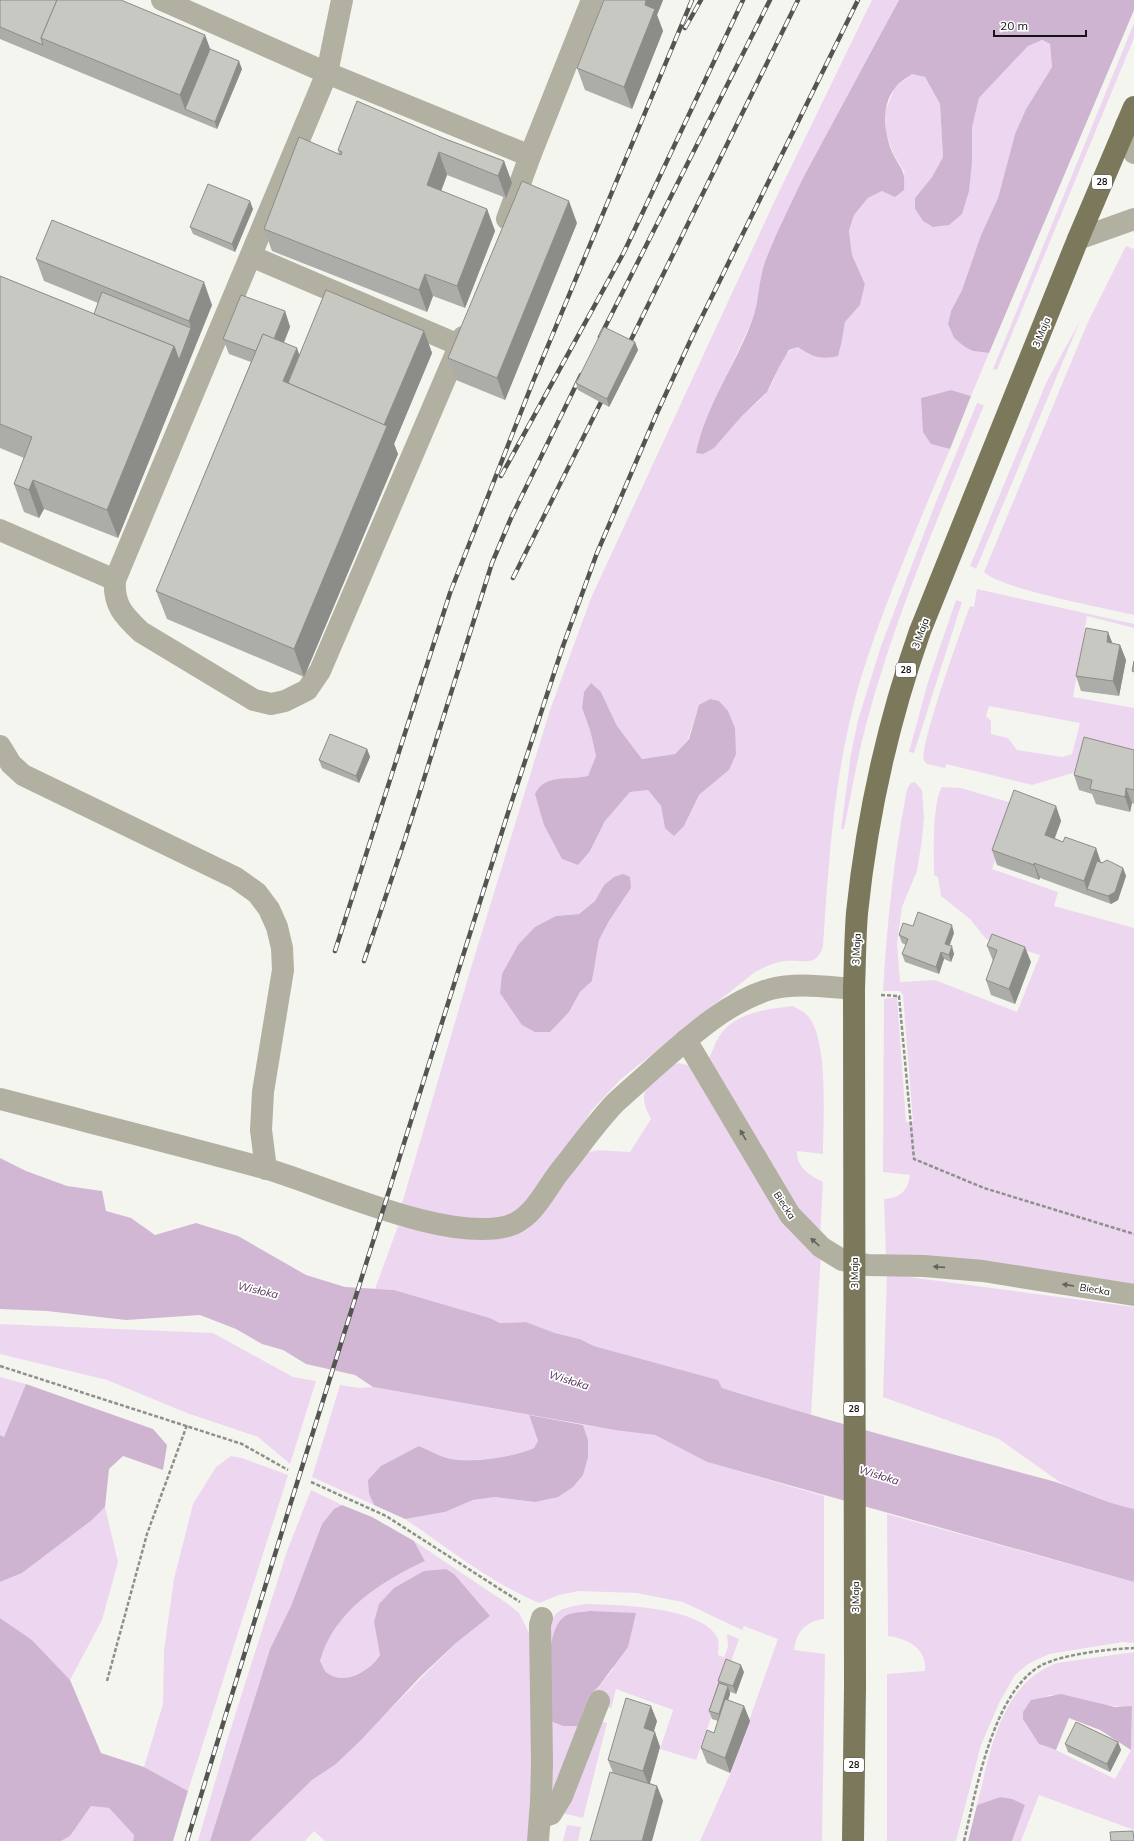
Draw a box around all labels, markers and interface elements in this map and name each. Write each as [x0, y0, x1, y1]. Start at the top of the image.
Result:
scale bar [994, 12, 1086, 38]
text: 20 m [1000, 18, 1028, 33]
road number: 28 [1092, 175, 1112, 189]
street label: 3 Maja [1030, 315, 1053, 349]
street label: 3 Maja [909, 616, 932, 650]
road number: 28 [896, 663, 916, 677]
street label: 3 Maja [849, 933, 864, 965]
one-way arrow [739, 1129, 746, 1141]
street label: Biecka [771, 1189, 798, 1222]
one-way arrow [810, 1238, 820, 1247]
street label: 3 Maja [848, 1257, 861, 1289]
one-way arrow [933, 1264, 945, 1271]
water label: Wisłoka [236, 1279, 280, 1302]
street label: Biecka [1079, 1281, 1111, 1298]
one-way arrow [1062, 1282, 1074, 1288]
water label: Wisłoka [547, 1367, 591, 1393]
road number: 28 [844, 1402, 864, 1416]
water label: Wisłoka [857, 1462, 901, 1488]
street label: 3 Maja [849, 1581, 862, 1613]
road number: 28 [844, 1758, 864, 1772]

